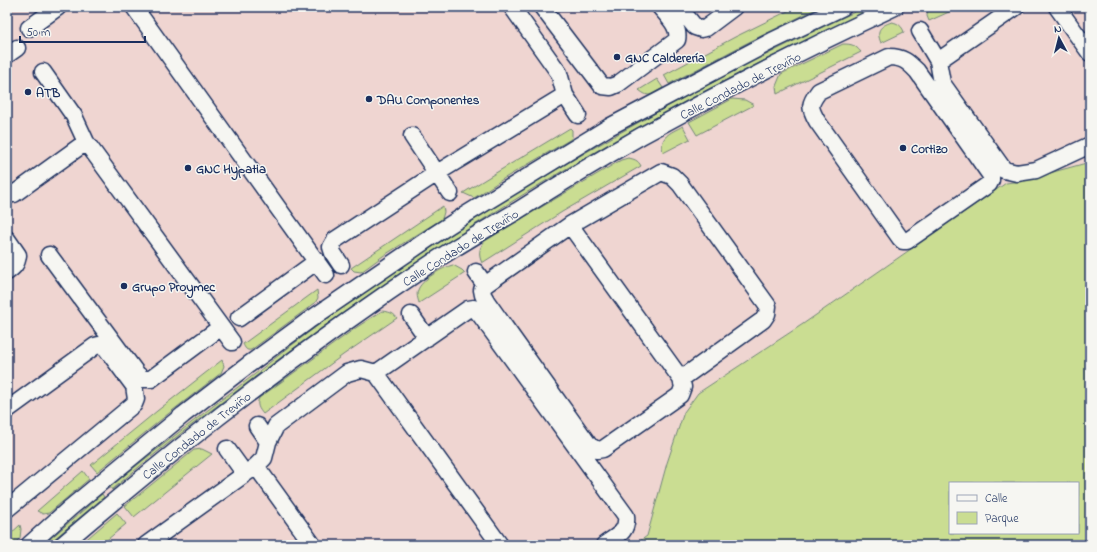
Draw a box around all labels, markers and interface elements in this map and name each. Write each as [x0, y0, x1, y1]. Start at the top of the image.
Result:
scale bar [20, 18, 145, 44]
north arrow [1039, 18, 1079, 58]
text: N [1053, 21, 1063, 37]
text: 50 m [26, 24, 50, 42]
street label: Calle Condado de Treviño [677, 47, 805, 125]
place label: GNC Calderería [625, 49, 705, 68]
marker: GNC Calderería [612, 52, 622, 62]
place label: ATB [36, 84, 60, 103]
marker: ATB [23, 87, 33, 97]
place label: DAU Componentes [376, 91, 480, 110]
marker: DAU Componentes [364, 94, 374, 104]
place label: Cortizo [911, 140, 948, 159]
marker: Cortizo [898, 143, 908, 153]
place label: GNC Hypatia [196, 160, 266, 181]
marker: GNC Hypatia [183, 163, 193, 173]
street label: Calle Condado de Treviño [399, 205, 523, 292]
place label: Grupo Proymec [132, 278, 216, 299]
marker: Grupo Proymec [119, 281, 129, 291]
street label: Calle Condado de Treviño [138, 387, 256, 485]
legend [949, 482, 1079, 534]
text: Calle [985, 490, 1008, 508]
text: Parque [985, 510, 1019, 528]

